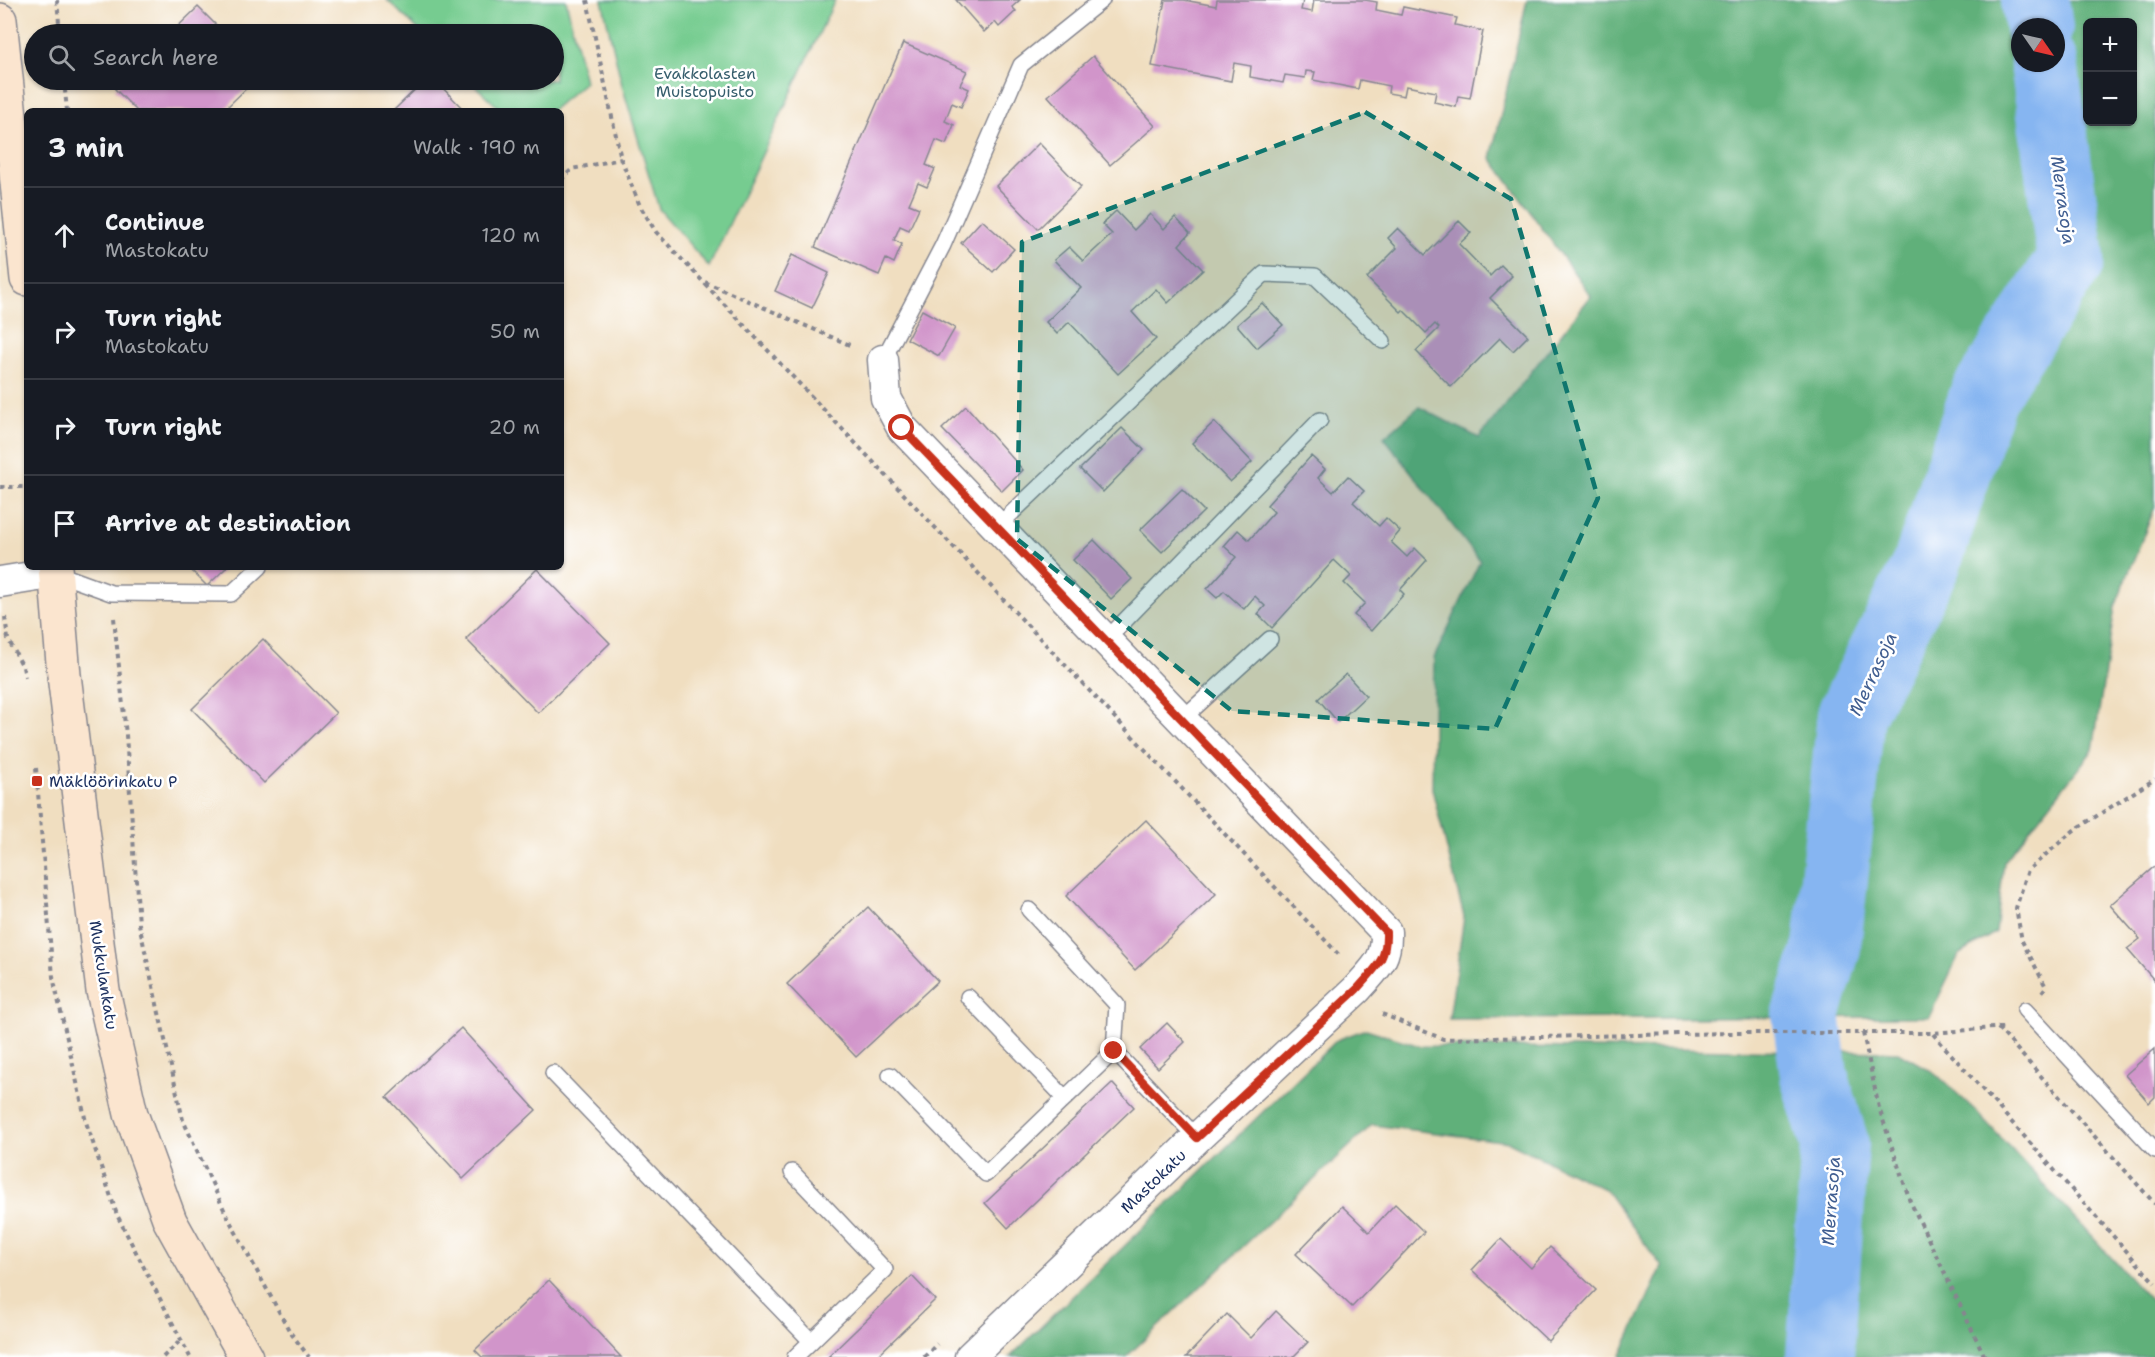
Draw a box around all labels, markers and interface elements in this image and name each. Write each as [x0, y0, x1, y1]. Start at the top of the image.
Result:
north arrow [2011, 18, 2065, 72]
map controls [2083, 18, 2137, 126]
button: + [2083, 18, 2137, 72]
search box [24, 24, 564, 90]
icon: search [45, 41, 78, 74]
text: Search here [93, 43, 219, 72]
park label: Evakkolasten Muistopuisto [654, 63, 756, 102]
button: − [2083, 72, 2137, 126]
text: 3 min [48, 130, 124, 165]
text: Walk · 190 m [413, 134, 540, 160]
water label: Merrasoja [2045, 154, 2081, 246]
text: Continue [105, 208, 205, 237]
icon: ahead [48, 219, 81, 252]
text: 120 m [481, 222, 540, 248]
text: Mastokatu [105, 237, 209, 263]
text: Turn right [105, 304, 222, 333]
icon: right [48, 315, 81, 348]
text: 50 m [490, 318, 540, 344]
text: Mastokatu [105, 333, 209, 359]
icon: right [48, 411, 81, 444]
text: Turn right [105, 413, 222, 442]
text: 20 m [489, 414, 540, 440]
route start [888, 414, 914, 440]
icon: arrive [48, 507, 81, 540]
text: Arrive at destination [105, 509, 351, 538]
water label: Merrasoja [1843, 629, 1903, 719]
place label: Mäklöörinkatu P [49, 771, 177, 792]
marker: Mäklöörinkatu P [30, 774, 44, 788]
street label: Mukkulankatu [85, 919, 122, 1031]
route end [1100, 1037, 1126, 1063]
street label: Mastokatu [1116, 1145, 1191, 1218]
water label: Merrasoja [1816, 1156, 1846, 1246]

